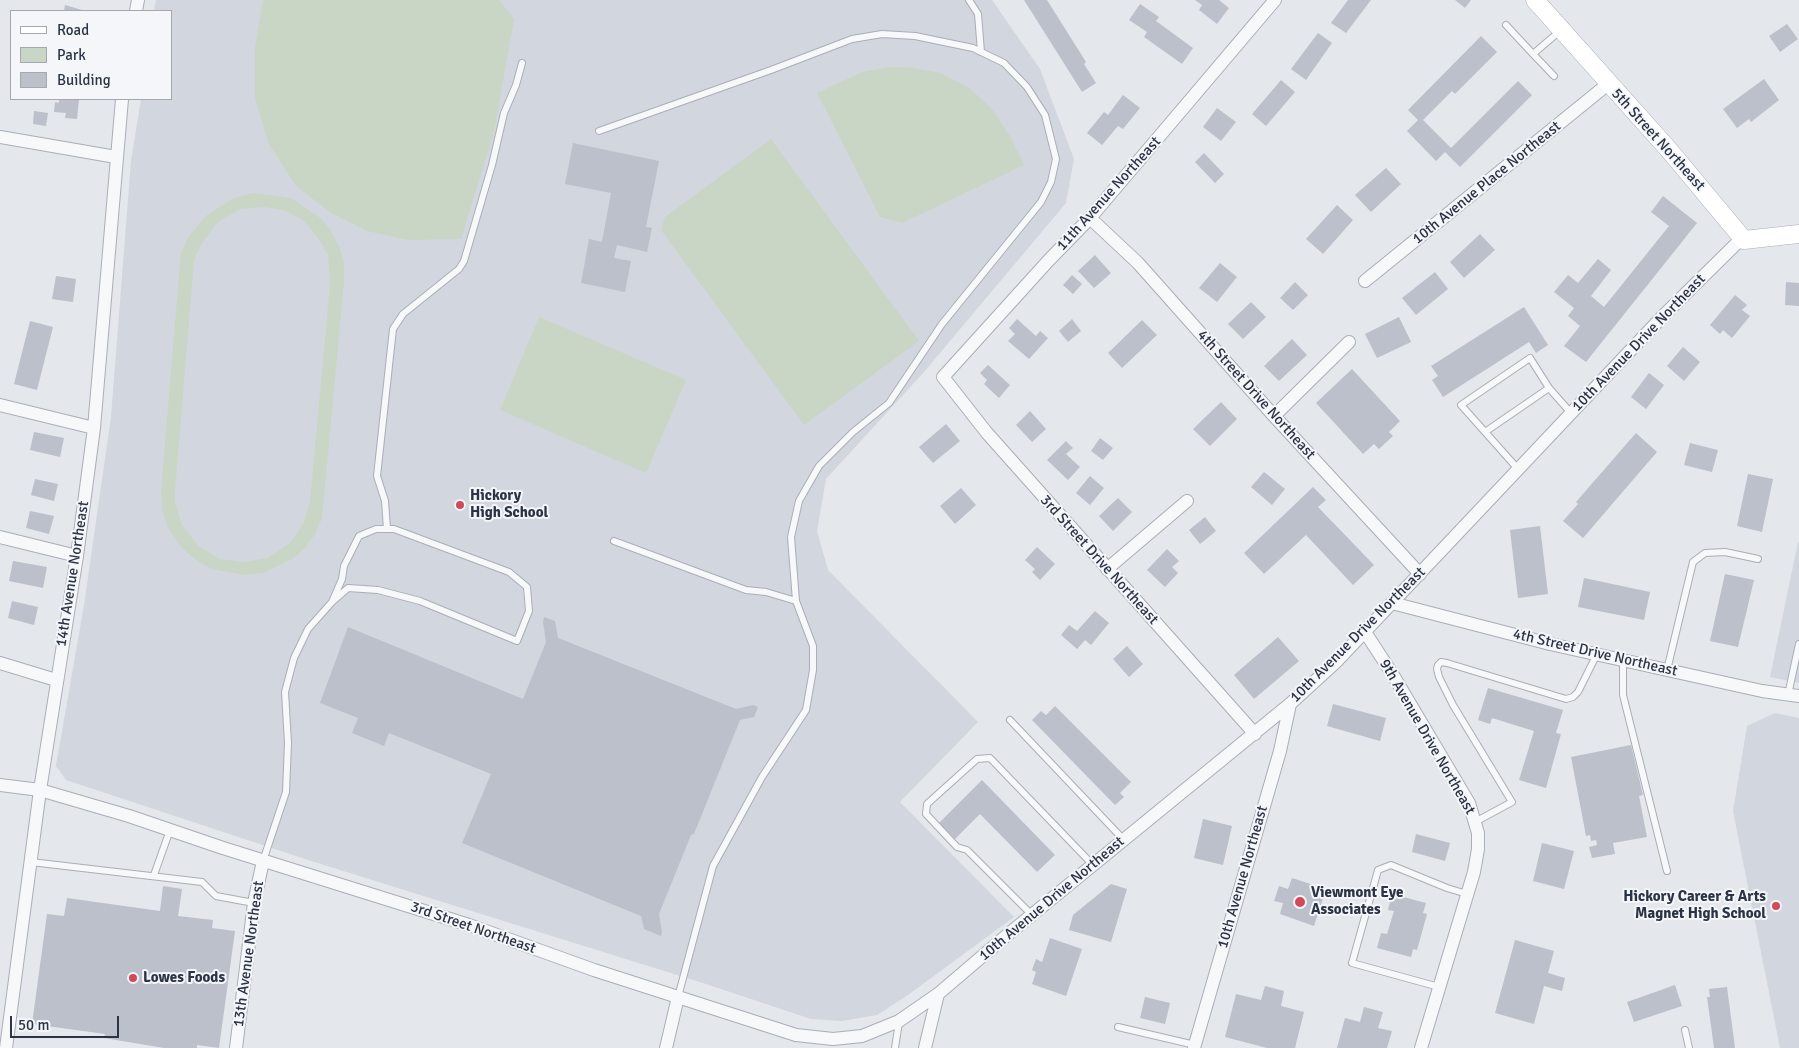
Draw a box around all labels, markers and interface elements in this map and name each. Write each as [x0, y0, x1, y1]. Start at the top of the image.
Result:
legend [10, 10, 172, 100]
text: Road [57, 21, 89, 39]
text: Park [57, 46, 86, 64]
text: Building [57, 71, 111, 89]
street label: 5th Street Northeast [1607, 85, 1709, 195]
street label: 10th Avenue Place Northeast [1409, 118, 1565, 248]
street label: 11th Avenue Northeast [1053, 133, 1165, 255]
street label: 10th Avenue Drive Northeast [1569, 271, 1709, 415]
street label: 4th Street Drive Northeast [1193, 326, 1319, 464]
place label: Hickory High School [470, 487, 548, 522]
street label: 3rd Street Drive Northeast [1036, 492, 1162, 628]
marker: Hickory High School [454, 499, 466, 511]
street label: 14th Avenue Northeast [53, 500, 93, 648]
street label: 10th Avenue Drive Northeast [1287, 564, 1429, 706]
street label: 4th Street Drive Northeast [1511, 625, 1679, 681]
street label: 9th Avenue Drive Northeast [1375, 656, 1479, 818]
street label: 10th Avenue Northeast [1214, 804, 1272, 950]
street label: 10th Avenue Drive Northeast [976, 833, 1128, 965]
street label: 13th Avenue Northeast [230, 880, 268, 1028]
place label: Viewmont Eye Associates [1311, 884, 1403, 919]
place label: Hickory Career & Arts Magnet High School [1623, 888, 1766, 923]
marker: Viewmont Eye Associates [1293, 895, 1307, 909]
street label: 3rd Street Northeast [408, 898, 538, 958]
marker: Hickory Career & Arts Magnet High School [1770, 900, 1782, 912]
place label: Lowes Foods [143, 969, 225, 987]
marker: Lowes Foods [127, 972, 139, 984]
scale bar [12, 1006, 121, 1038]
text: 50 m [18, 1016, 49, 1034]

